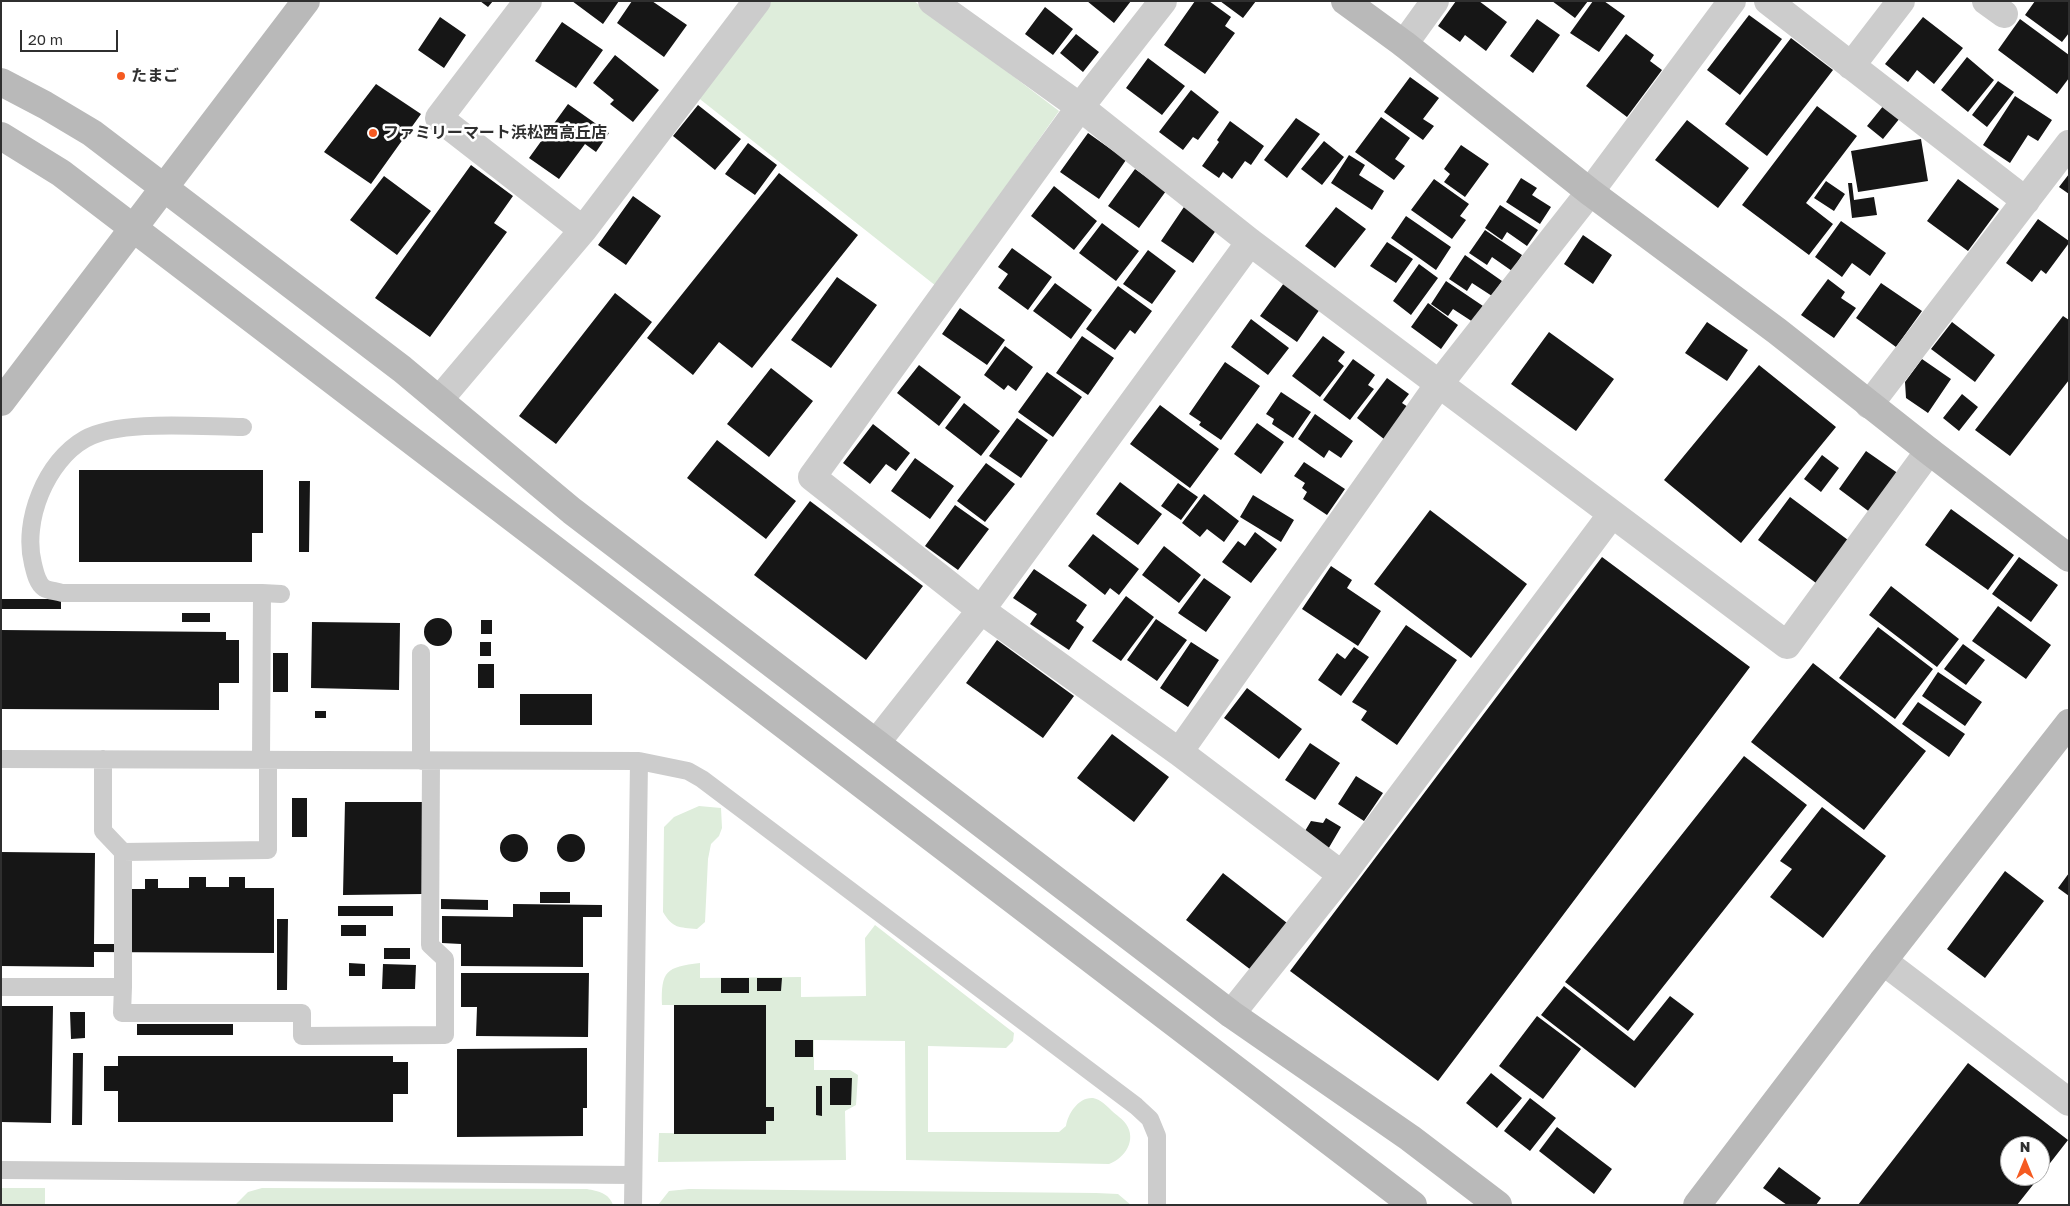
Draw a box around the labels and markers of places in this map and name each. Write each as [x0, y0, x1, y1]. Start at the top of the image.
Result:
place label: たまご [131, 66, 179, 86]
marker: たまご [115, 70, 127, 82]
place label: ファミリーマート浜松西高丘店 [383, 123, 607, 143]
marker: ファミリーマート浜松西高丘店 [367, 127, 379, 139]

